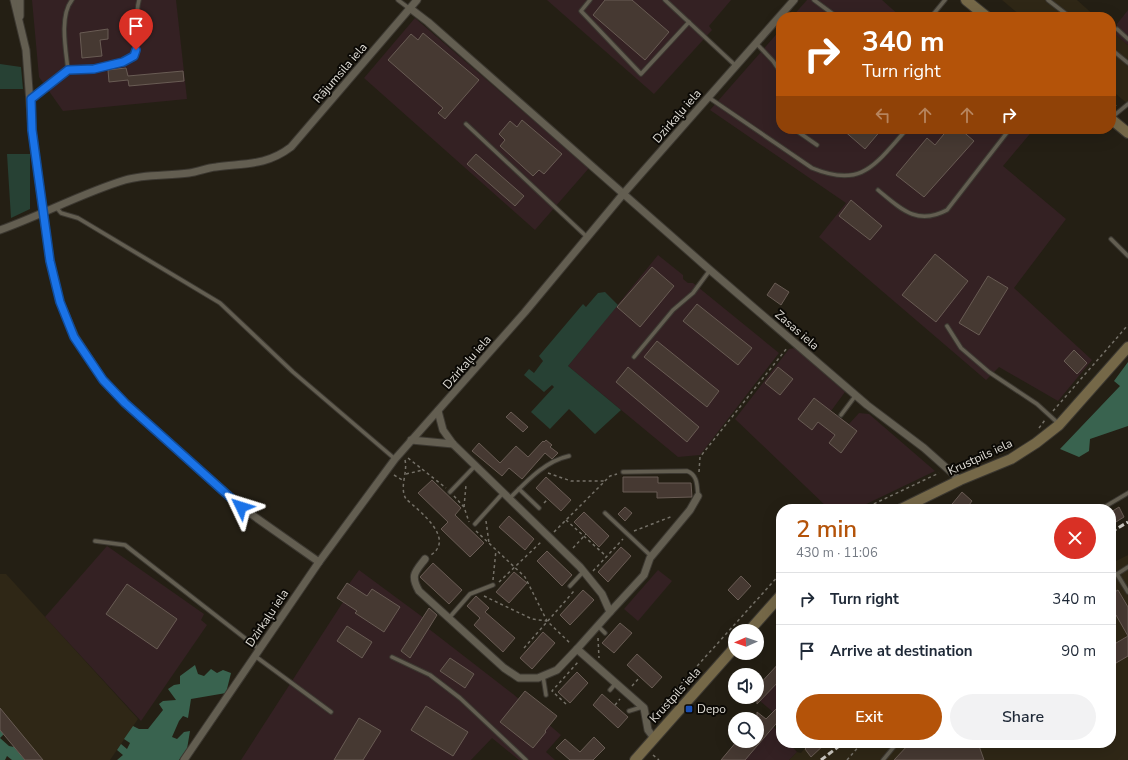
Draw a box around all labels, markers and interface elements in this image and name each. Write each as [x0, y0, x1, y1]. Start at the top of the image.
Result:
pin [119, 9, 153, 50]
icon: arrive [125, 15, 147, 37]
text: 340 m [862, 23, 945, 61]
icon: right [796, 28, 848, 80]
street label: Rājumsila iela [309, 40, 371, 106]
text: Turn right [862, 59, 941, 83]
street label: Dzirkaļu iela [649, 86, 705, 146]
icon: left [872, 104, 894, 126]
icon: ahead [914, 104, 936, 126]
icon: ahead [956, 104, 978, 126]
icon: right [998, 104, 1020, 126]
street label: Zasas iela [772, 306, 822, 354]
street label: Dzirkaļu iela [439, 332, 495, 392]
street label: Krustpils iela [945, 435, 1015, 479]
position arrow [220, 486, 262, 528]
text: 2 min [796, 513, 857, 545]
button: close [1054, 517, 1096, 559]
text: 430 m · 11:06 [796, 544, 878, 562]
street label: Dzirkaļu iela [242, 586, 292, 650]
icon: right [796, 588, 818, 610]
text: Turn right [830, 589, 899, 609]
text: 340 m [1052, 589, 1096, 609]
north arrow [728, 624, 764, 660]
map controls [728, 624, 764, 748]
icon: arrive [796, 640, 818, 662]
text: Arrive at destination [830, 641, 973, 661]
text: 90 m [1061, 641, 1096, 661]
street label: Krustpils iela [646, 664, 704, 726]
button: sound [728, 668, 764, 704]
button: Exit [796, 694, 942, 740]
button: Share [950, 694, 1096, 740]
place label: Depo [697, 701, 726, 717]
marker: Depo [684, 704, 694, 714]
button: search [728, 712, 764, 748]

